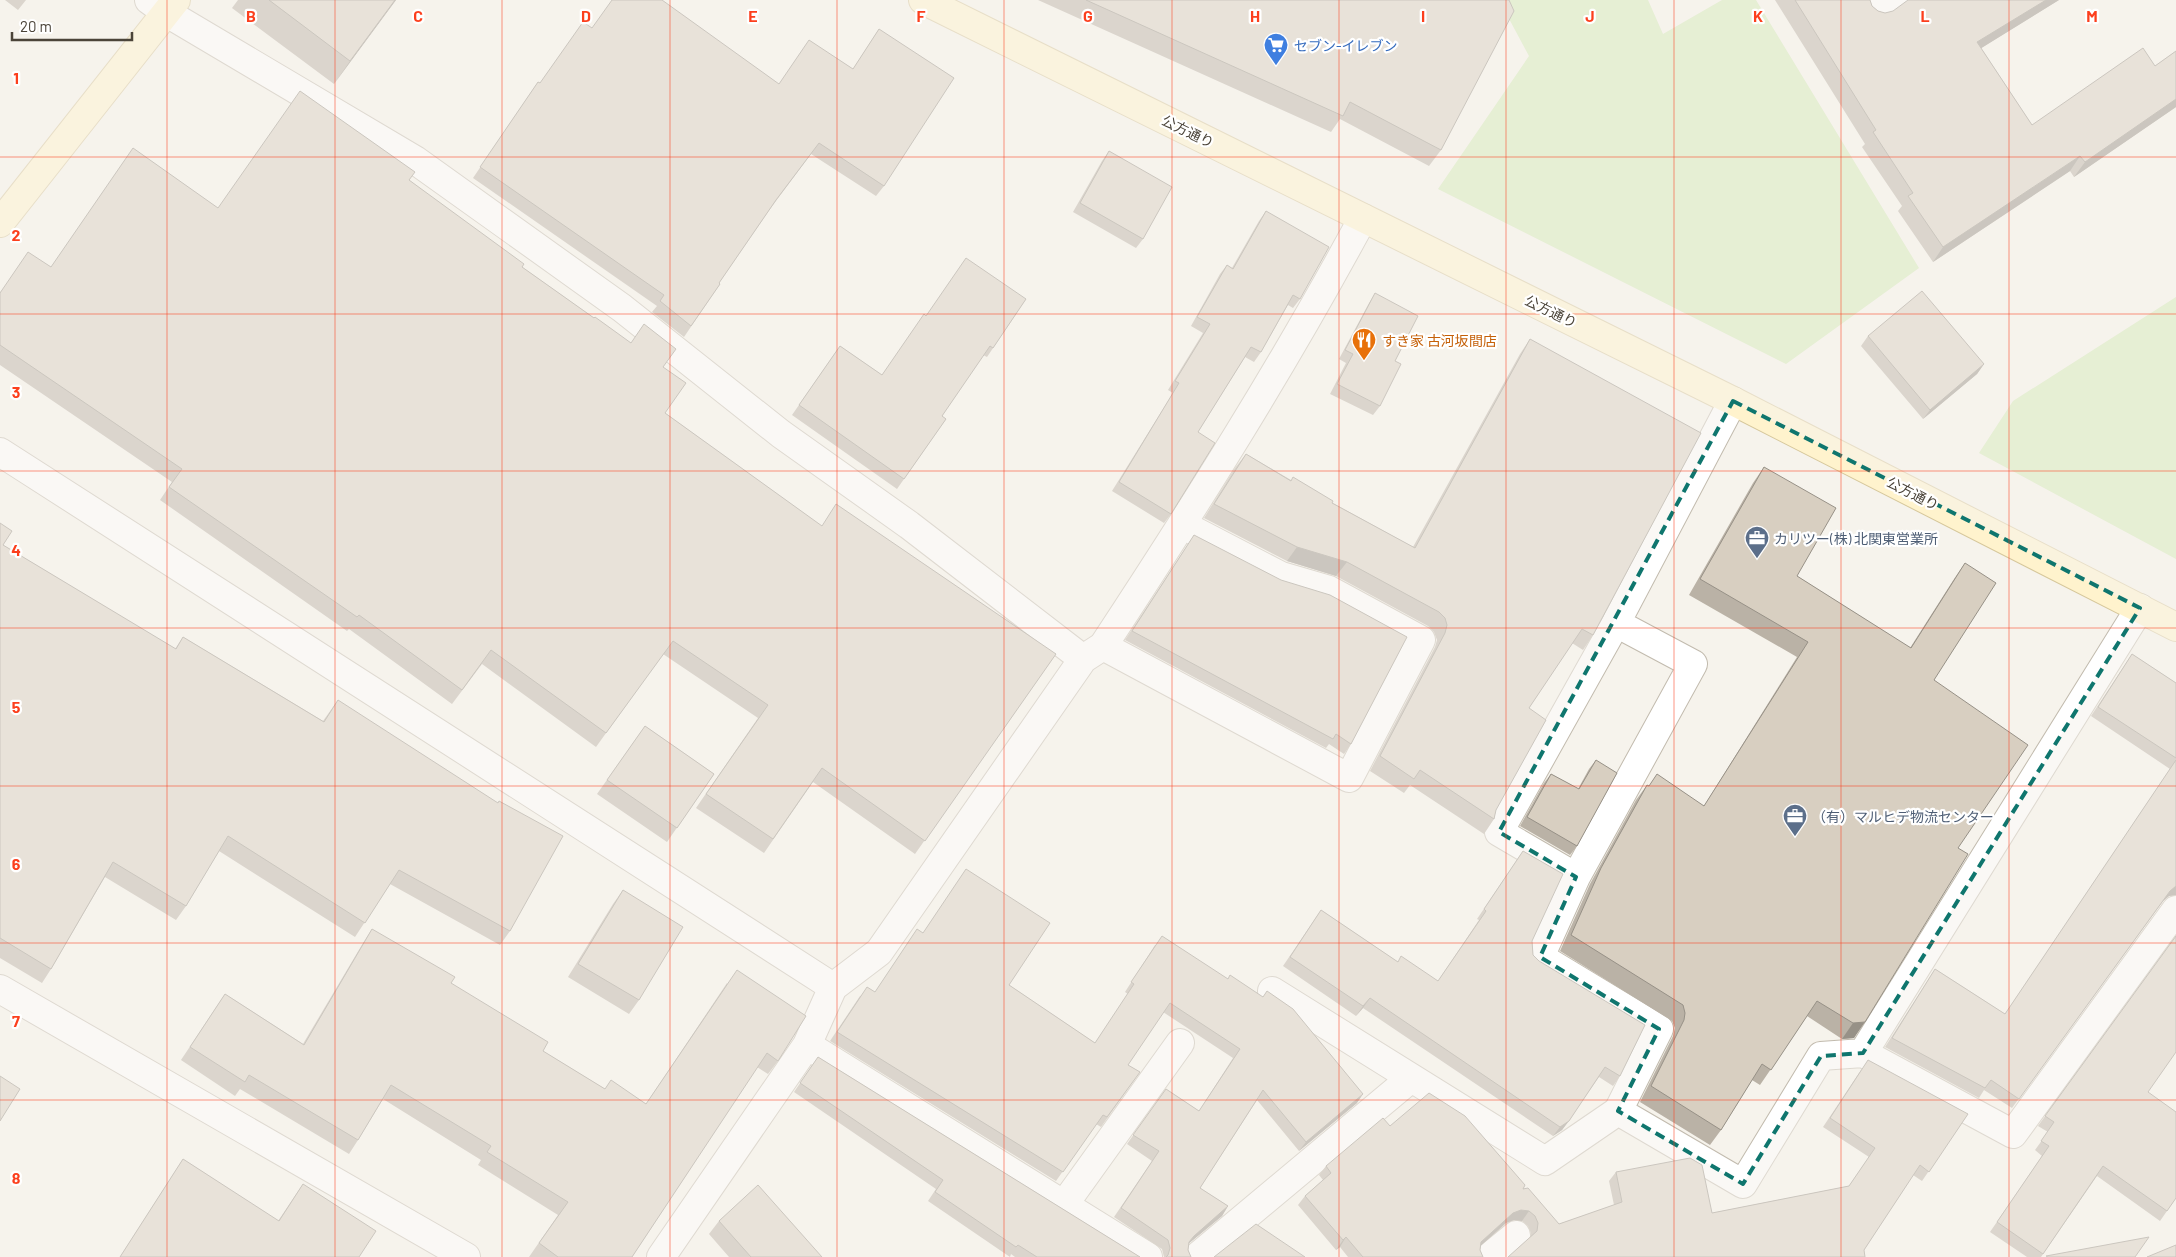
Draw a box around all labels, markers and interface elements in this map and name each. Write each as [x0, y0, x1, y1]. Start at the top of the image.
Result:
text: B [246, 6, 256, 25]
text: C [413, 6, 423, 25]
text: D [581, 6, 591, 25]
text: E [748, 6, 758, 25]
text: F [917, 6, 926, 25]
text: G [1083, 6, 1093, 25]
text: H [1250, 6, 1260, 25]
text: I [1421, 6, 1425, 25]
text: J [1585, 6, 1595, 25]
text: K [1753, 6, 1763, 25]
text: L [1920, 6, 1930, 25]
text: M [2086, 6, 2098, 25]
scale bar [12, 10, 132, 42]
text: 20 m [20, 17, 52, 35]
supermarket icon: セブン-イレブン [1263, 32, 1289, 66]
place label: セブン-イレブン [1294, 37, 1398, 54]
text: 1 [13, 68, 19, 87]
street label: 公方通り [1159, 111, 1217, 151]
text: 2 [12, 225, 21, 244]
street label: 公方通り [1522, 291, 1580, 331]
restaurant icon: すき家 古河坂間店 [1351, 327, 1377, 361]
place label: すき家 古河坂間店 [1382, 332, 1497, 349]
text: 3 [12, 382, 20, 401]
street label: 公方通り [1884, 473, 1942, 513]
office icon: カリツー(株) 北関東営業所 [1744, 525, 1770, 559]
place label: カリツー(株) 北関東営業所 [1774, 530, 1938, 547]
text: 4 [11, 540, 21, 559]
text: 5 [12, 697, 21, 716]
office icon: （有）マルヒデ物流センター [1782, 803, 1808, 837]
place label: （有）マルヒデ物流センター [1812, 808, 1994, 825]
text: 6 [12, 854, 21, 873]
text: 7 [12, 1011, 20, 1030]
text: 8 [12, 1168, 21, 1187]

